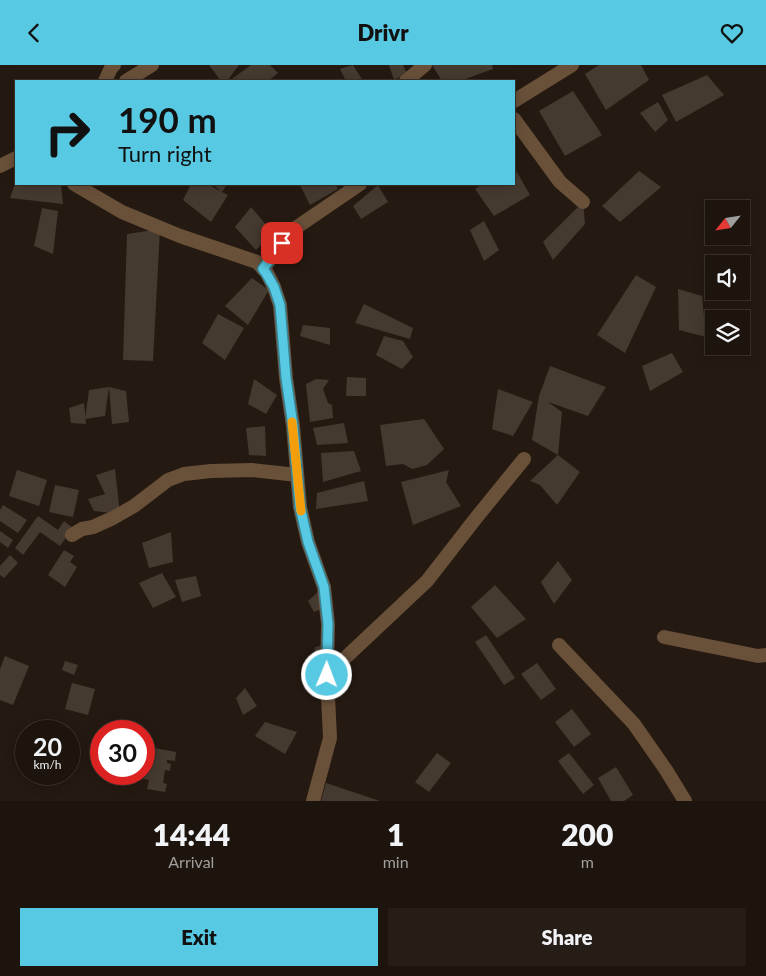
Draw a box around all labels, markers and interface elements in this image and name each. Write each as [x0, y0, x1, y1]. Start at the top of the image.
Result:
icon: back [20, 19, 48, 47]
text: Drivr [357, 19, 409, 46]
icon: heart [718, 19, 746, 47]
text: 190 m [118, 98, 217, 140]
icon: right [35, 100, 100, 165]
text: Turn right [118, 140, 212, 167]
north arrow [705, 200, 750, 245]
map controls [705, 200, 750, 355]
pin [261, 222, 303, 264]
icon: arrive [268, 229, 296, 257]
button: sound [705, 255, 750, 300]
button: layers [705, 310, 750, 355]
position arrow [300, 648, 352, 700]
speed limit sign: 30 [90, 720, 155, 785]
text: 20 [33, 731, 62, 761]
text: km/h [33, 757, 62, 772]
text: 14:44 [153, 816, 230, 852]
text: 1 [387, 816, 404, 852]
text: 200 [561, 816, 613, 852]
text: Arrival [168, 852, 214, 871]
text: min [383, 852, 409, 871]
text: m [581, 852, 594, 871]
button: Exit [20, 908, 378, 966]
button: Share [388, 908, 746, 966]

